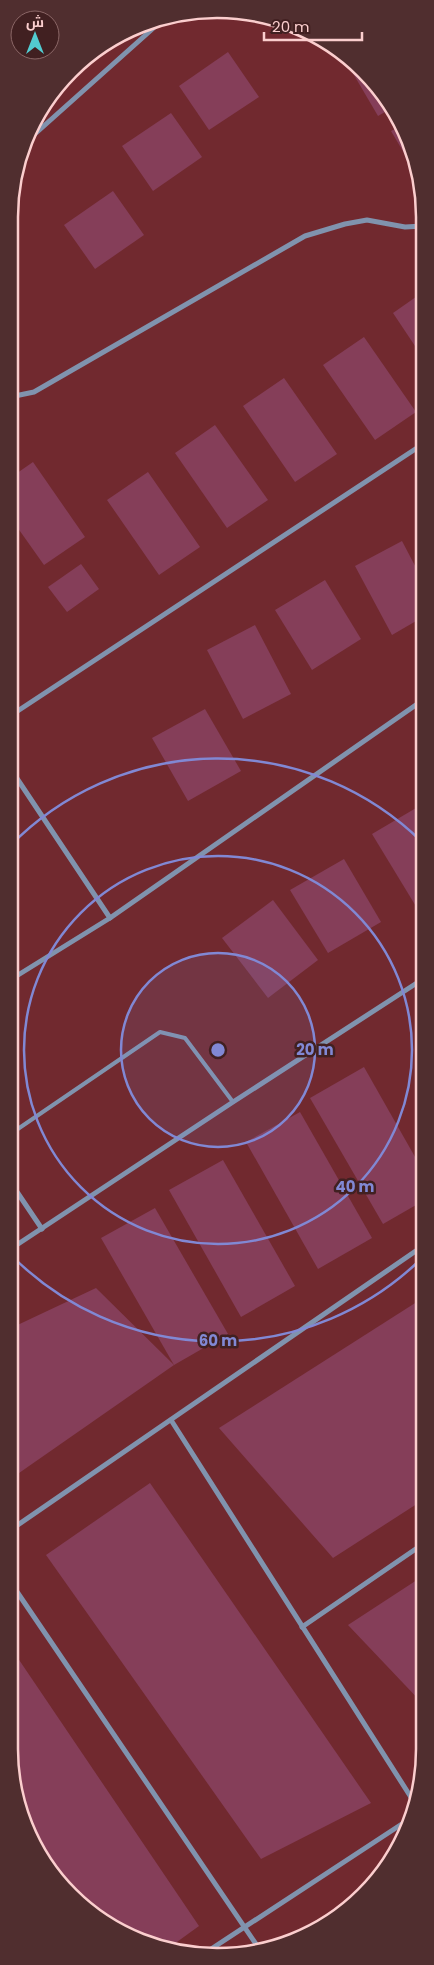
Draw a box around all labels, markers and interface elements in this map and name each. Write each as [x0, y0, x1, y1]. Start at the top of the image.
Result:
north arrow [10, 10, 60, 60]
scale bar [264, 10, 362, 42]
text: ش [26, 12, 44, 32]
text: 20 m [272, 16, 310, 37]
text: 20 m [296, 1039, 334, 1060]
centre of rings [209, 1041, 227, 1059]
text: 40 m [335, 1176, 375, 1197]
text: 60 m [199, 1330, 237, 1351]

